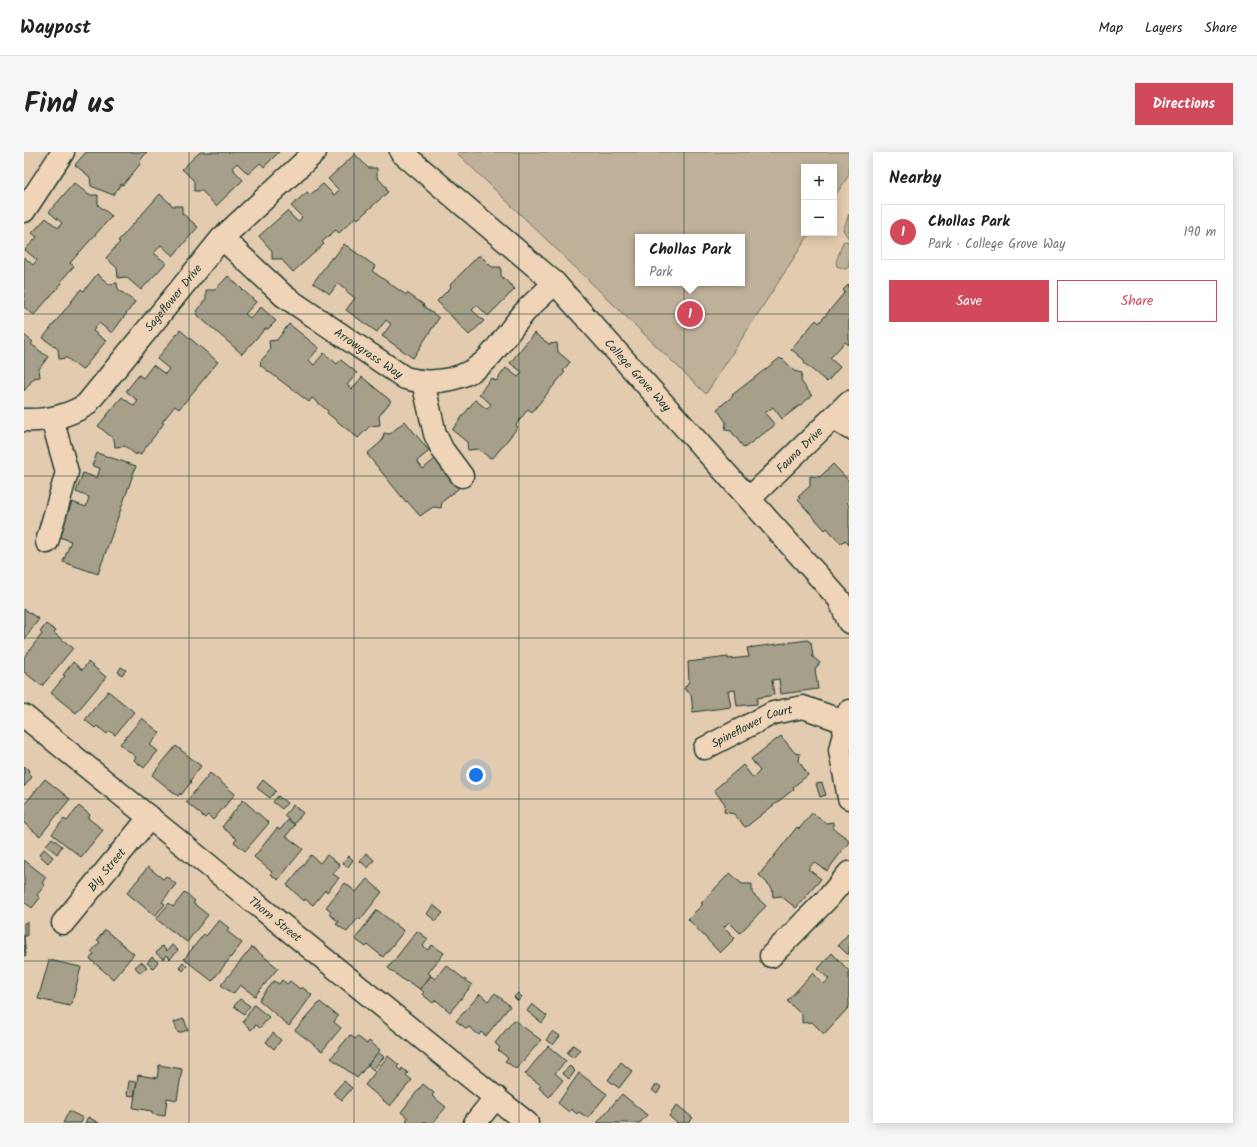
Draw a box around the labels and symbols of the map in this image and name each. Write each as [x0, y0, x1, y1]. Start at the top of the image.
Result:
street label: Sageflower Drive [140, 260, 207, 336]
pin: 1 [677, 299, 703, 329]
street label: Arrowgrass Way [330, 323, 407, 384]
street label: College Grove Way [599, 335, 676, 416]
street label: Fauna Drive [772, 422, 828, 478]
street label: Spineflower Court [708, 700, 794, 753]
your location [466, 765, 486, 785]
street label: Bly Street [83, 844, 131, 896]
street label: Thorn Street [244, 892, 306, 947]

